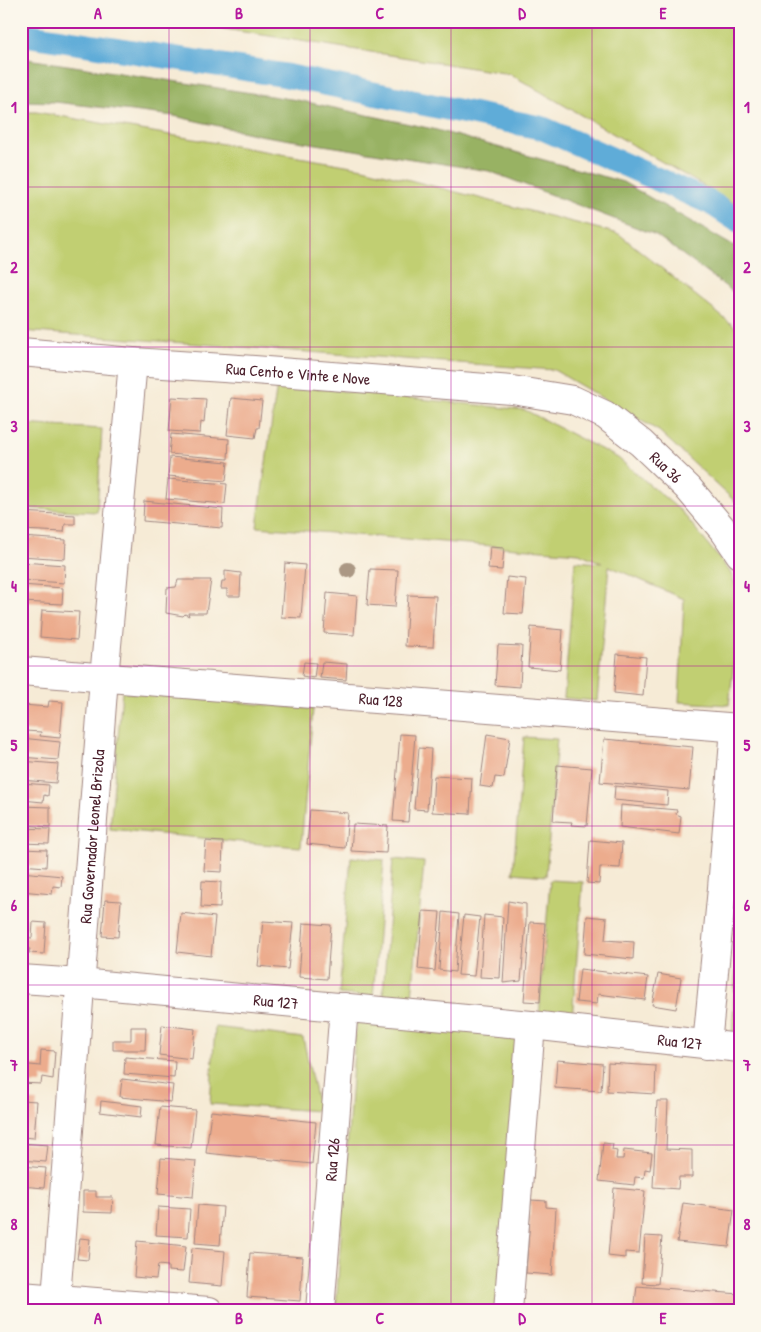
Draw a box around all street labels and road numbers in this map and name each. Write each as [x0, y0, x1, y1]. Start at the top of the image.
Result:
street label: Rua Cento e Vinte e Nove [225, 357, 372, 390]
street label: Rua 36 [645, 446, 687, 488]
street label: Rua 128 [358, 687, 404, 712]
street label: Rua Governador Leonel Brizola [74, 748, 109, 924]
street label: Rua 127 [253, 988, 299, 1014]
street label: Rua 127 [657, 1028, 704, 1055]
street label: Rua 126 [319, 1137, 345, 1182]

